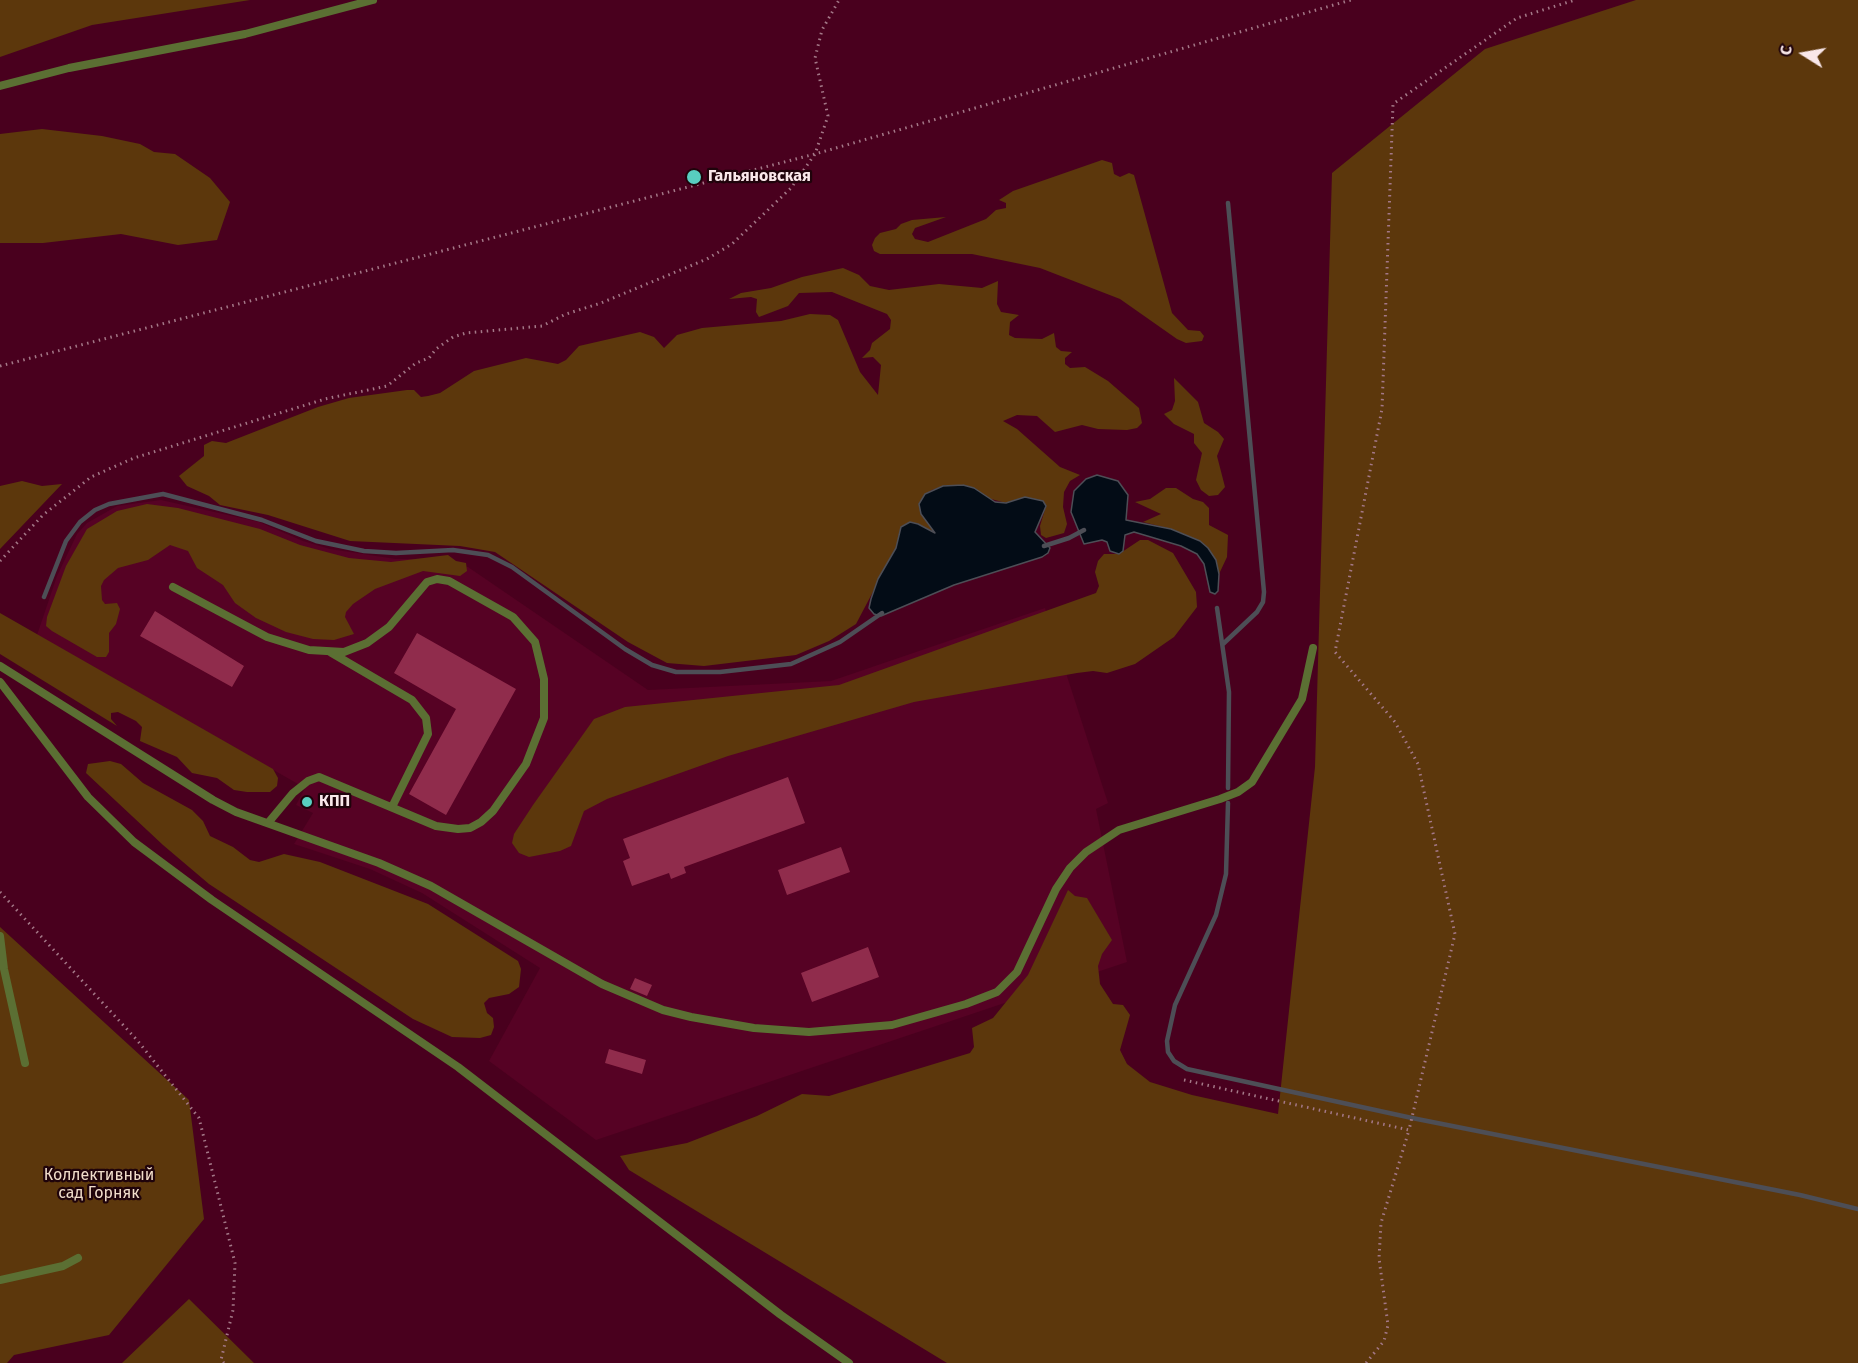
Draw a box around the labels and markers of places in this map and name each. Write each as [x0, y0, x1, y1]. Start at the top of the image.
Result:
place label: Гальяновская [708, 167, 811, 187]
marker: Гальяновская [685, 168, 703, 186]
place label: КПП [319, 792, 350, 812]
marker: КПП [300, 795, 314, 809]

